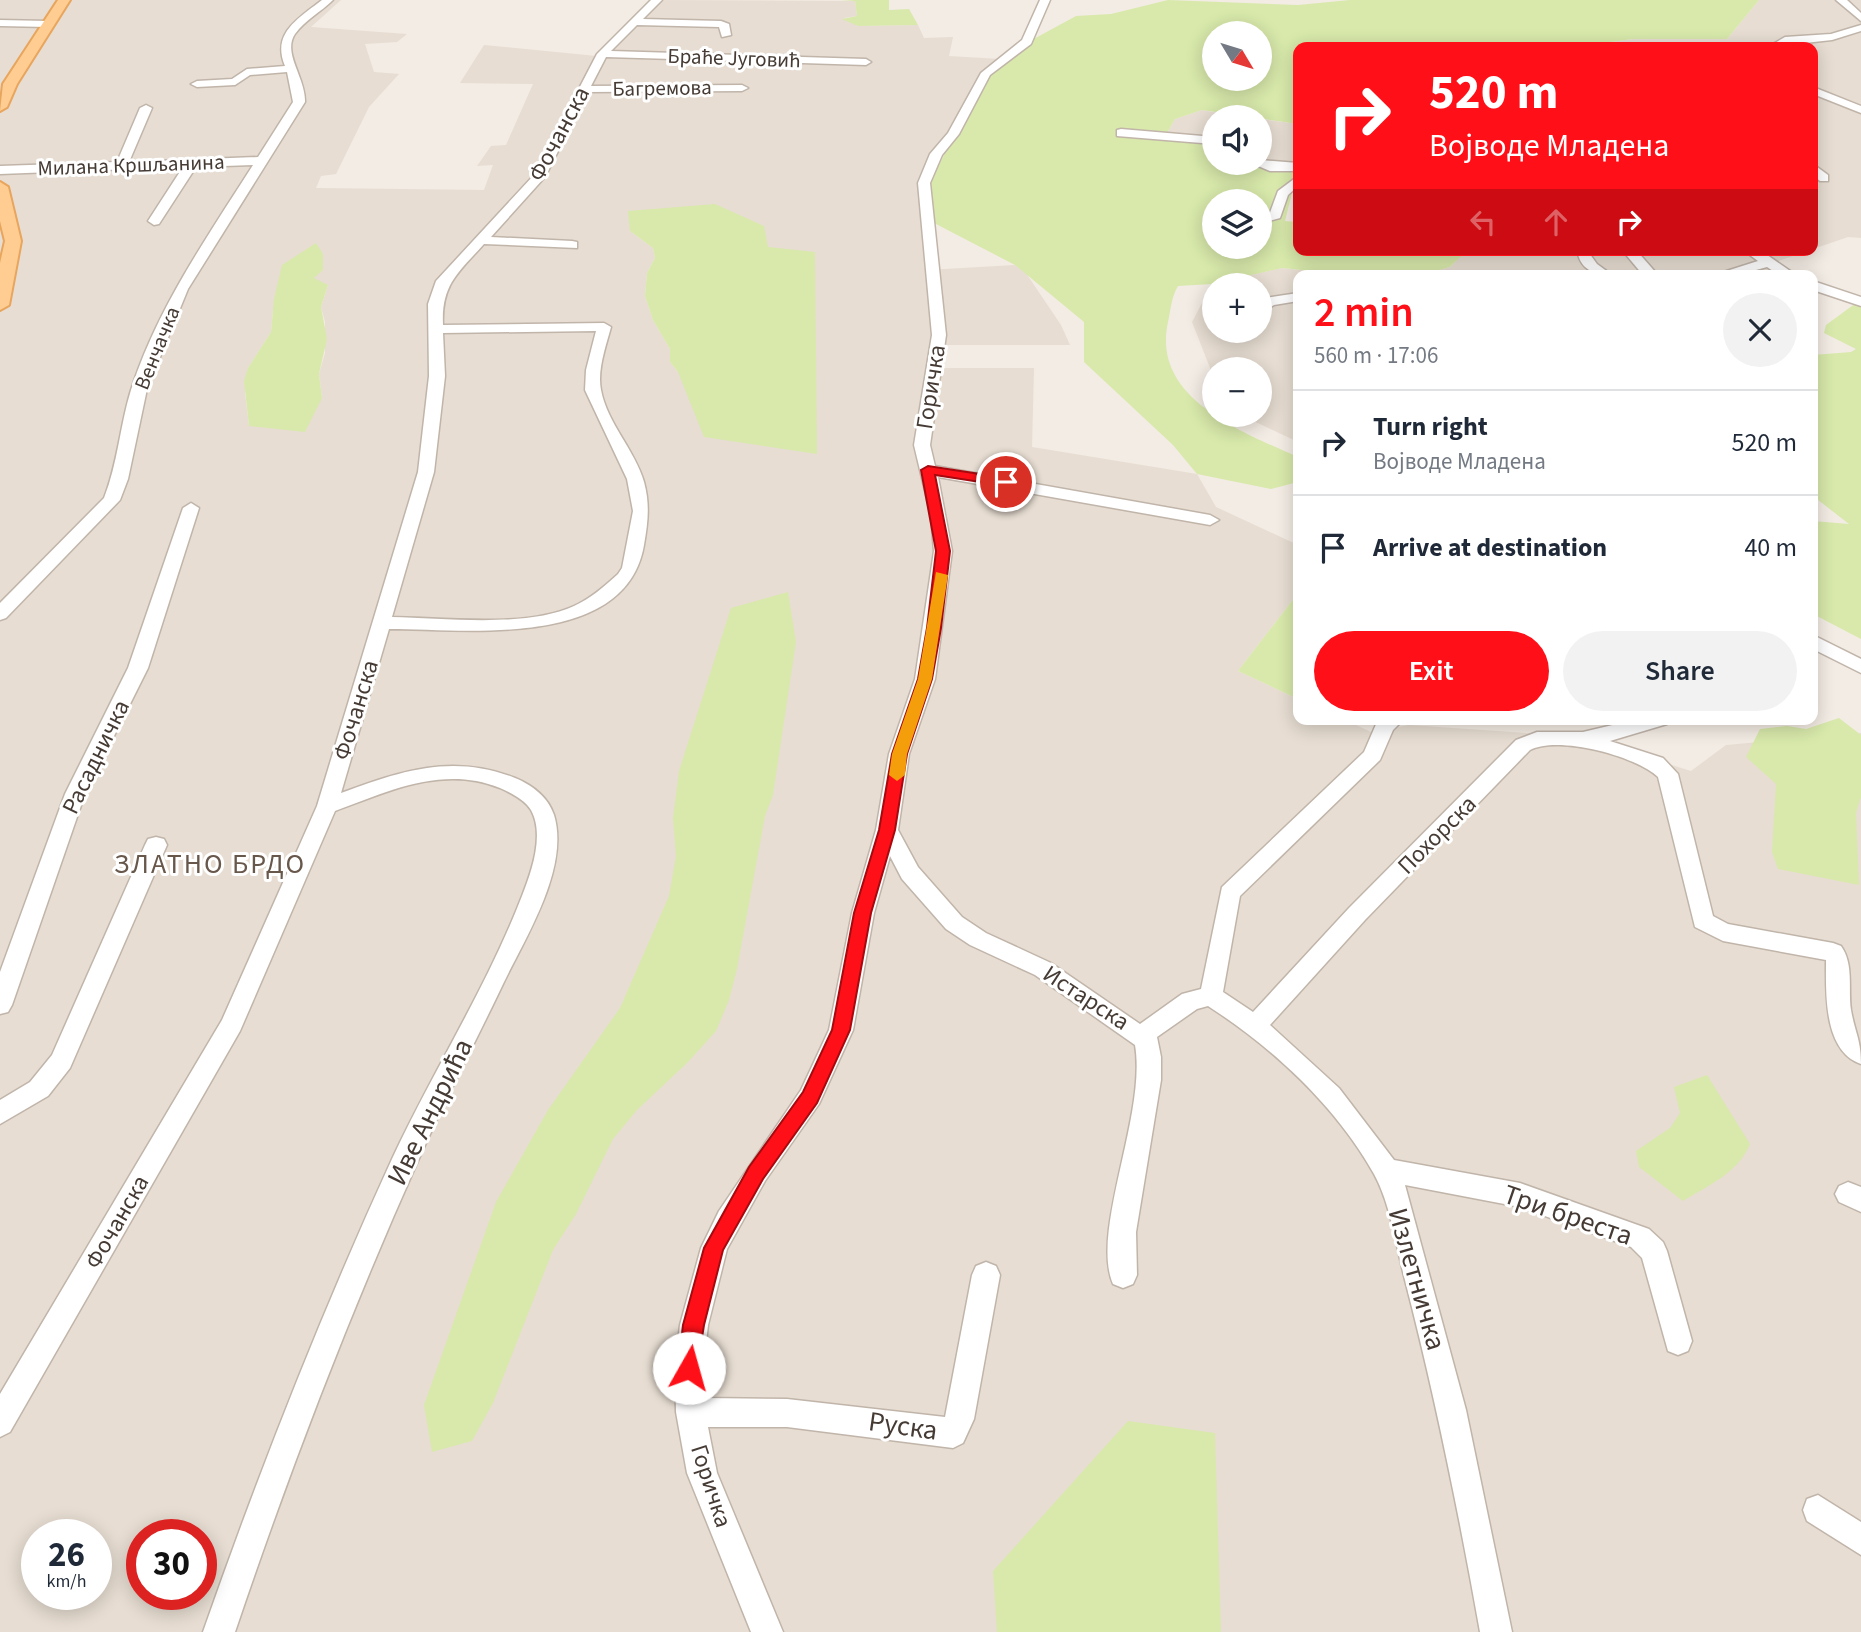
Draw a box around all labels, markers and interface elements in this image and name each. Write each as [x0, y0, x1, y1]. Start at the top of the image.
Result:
north arrow [1202, 21, 1272, 91]
map controls [1202, 21, 1272, 427]
street label: Браће Југовић [667, 41, 801, 75]
text: 520 m [1429, 58, 1558, 128]
icon: right [1314, 70, 1405, 161]
street label: Багремова [612, 72, 712, 104]
street label: Фочанска [519, 80, 599, 188]
button: sound [1202, 105, 1272, 175]
text: Војводе Младена [1429, 123, 1669, 169]
street label: Милана Кршљанина [37, 147, 225, 183]
button: layers [1202, 189, 1272, 259]
icon: left [1464, 203, 1502, 241]
icon: ahead [1537, 203, 1575, 241]
icon: right [1610, 203, 1648, 241]
button: + [1202, 273, 1272, 343]
text: 2 min [1314, 283, 1414, 343]
button: close [1723, 293, 1797, 367]
street label: Венчачка [127, 302, 187, 394]
text: 560 m · 17:06 [1314, 339, 1438, 372]
street label: Горичка [907, 342, 955, 432]
button: − [1202, 357, 1272, 427]
text: Turn right [1373, 408, 1488, 445]
icon: right [1314, 424, 1352, 462]
text: 520 m [1731, 424, 1797, 461]
text: Војводе Младена [1373, 445, 1546, 478]
pin [976, 452, 1036, 512]
icon: arrive [987, 463, 1025, 501]
icon: arrive [1314, 529, 1352, 567]
text: Arrive at destination [1373, 529, 1607, 566]
text: 40 m [1744, 529, 1797, 566]
button: Exit [1314, 631, 1549, 711]
button: Share [1563, 631, 1797, 711]
street label: Фочанска [324, 656, 388, 764]
street label: Расадничка [53, 694, 139, 820]
street label: Похорска [1389, 787, 1485, 883]
district label: ЗЛАТНО БРДО [114, 844, 306, 884]
street label: Истарска [1036, 957, 1136, 1039]
street label: Иве Андрића [377, 1032, 483, 1192]
street label: Фочанска [76, 1169, 158, 1275]
street label: Три бреста [1498, 1174, 1638, 1256]
street label: Излетничка [1378, 1203, 1456, 1355]
position arrow [652, 1331, 726, 1405]
street label: Руска [866, 1401, 940, 1451]
street label: Горичка [681, 1440, 741, 1532]
speed limit sign: 30 [126, 1519, 217, 1610]
text: 26 [48, 1530, 85, 1580]
text: km/h [47, 1569, 86, 1594]

